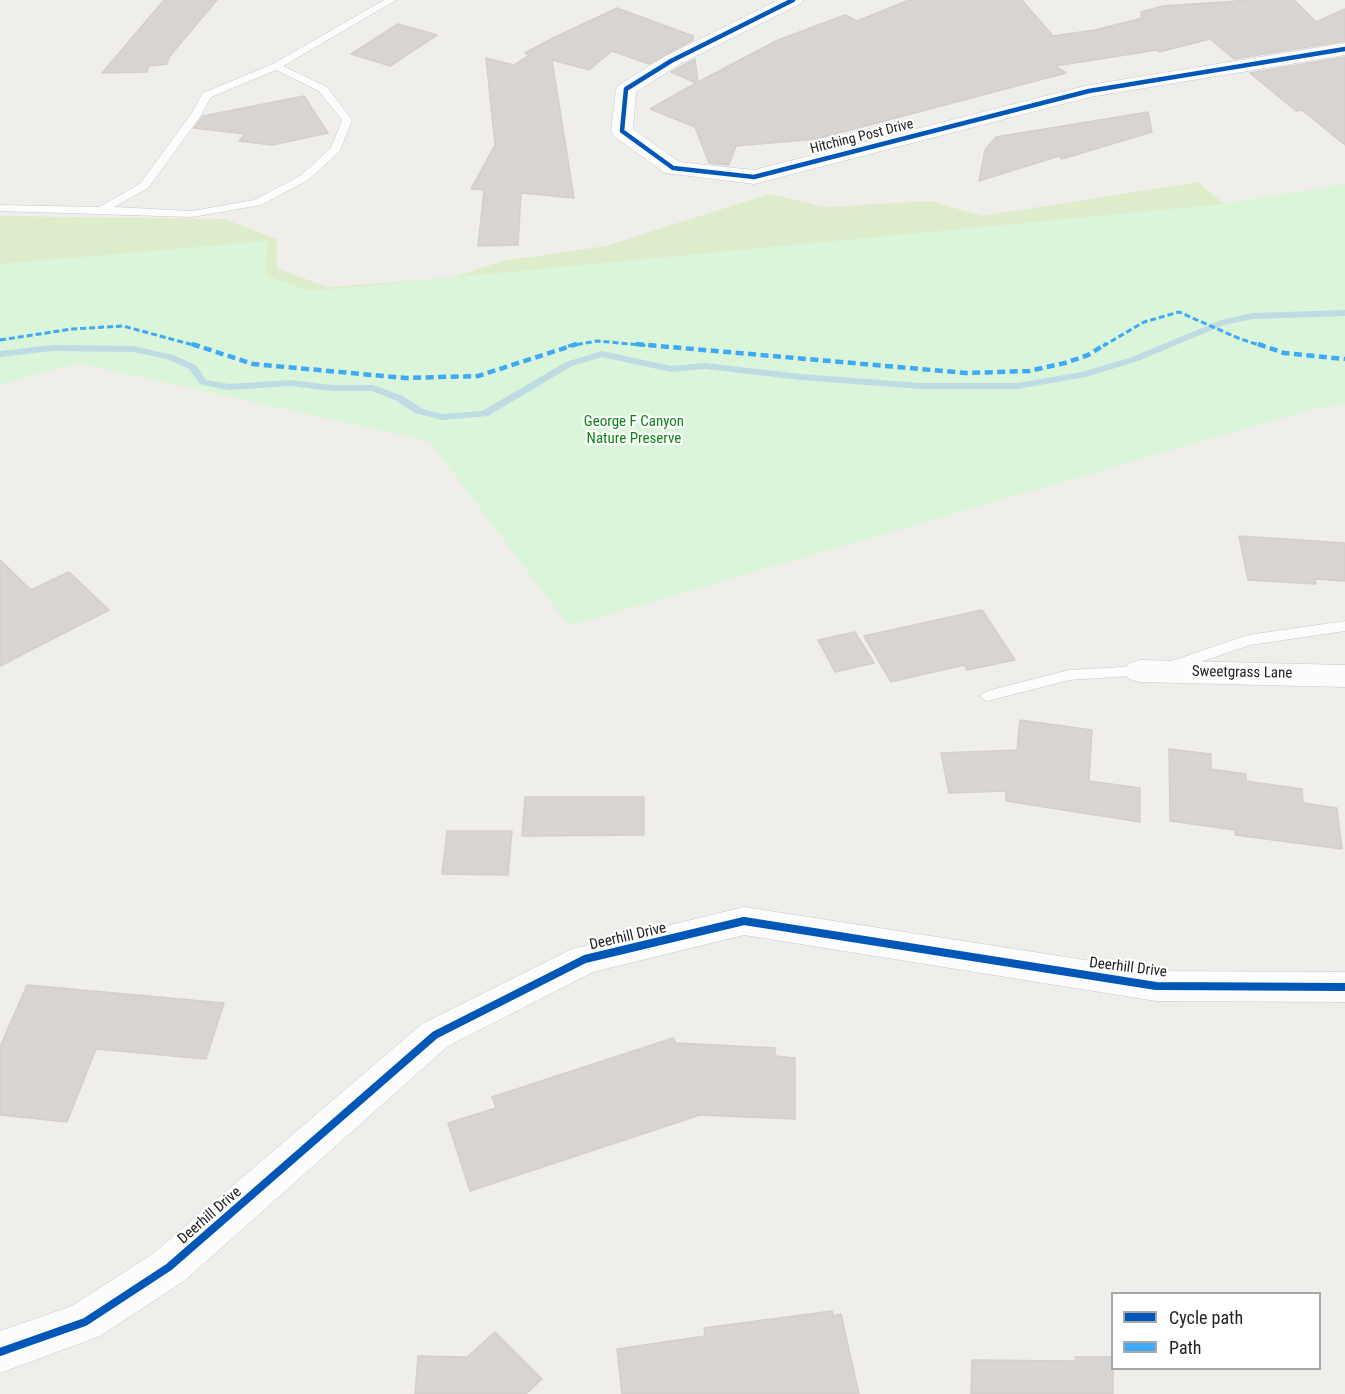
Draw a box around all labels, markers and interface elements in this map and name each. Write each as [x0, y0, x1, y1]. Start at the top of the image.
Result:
street label: Hitching Post Drive [809, 116, 915, 158]
park label: George F Canyon Nature Preserve [584, 413, 684, 448]
street label: Sweetgrass Lane [1192, 663, 1292, 683]
street label: Deerhill Drive [588, 919, 668, 955]
street label: Deerhill Drive [1088, 954, 1168, 982]
street label: Deerhill Drive [175, 1184, 245, 1248]
legend [1111, 1292, 1321, 1370]
text: Cycle path [1169, 1307, 1243, 1328]
text: Path [1169, 1337, 1202, 1358]

